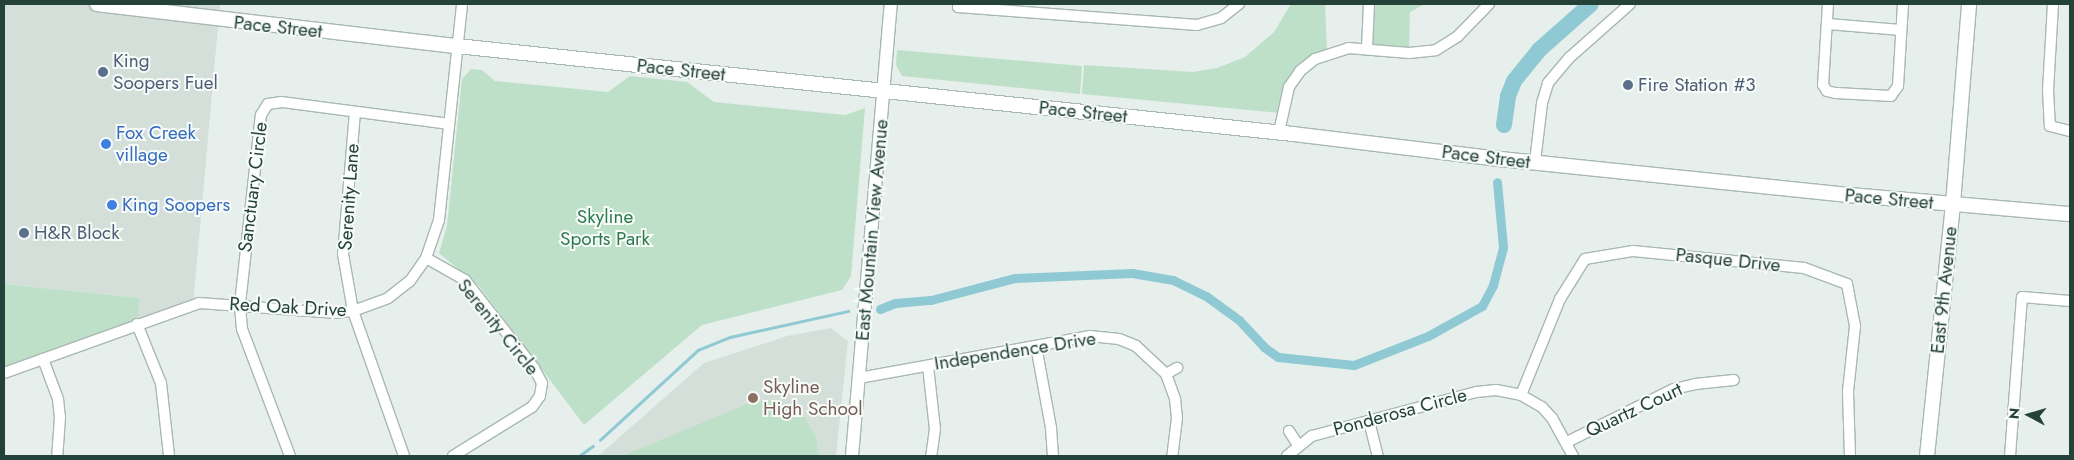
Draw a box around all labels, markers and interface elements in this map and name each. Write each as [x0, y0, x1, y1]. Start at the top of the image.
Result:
street label: Pace Street [233, 11, 323, 43]
place label: King Soopers Fuel [113, 50, 218, 94]
street label: Pace Street [636, 54, 726, 86]
marker: King Soopers Fuel [97, 66, 109, 78]
place label: Fire Station #3 [1638, 74, 1756, 96]
marker: Fire Station #3 [1622, 79, 1634, 91]
street label: Pace Street [1038, 96, 1128, 128]
street label: East Mountain View Avenue [851, 118, 893, 342]
street label: Sanctuary Circle [234, 121, 272, 253]
place label: Fox Creek village [116, 122, 196, 166]
marker: Fox Creek village [100, 138, 112, 150]
street label: Pace Street [1441, 140, 1531, 174]
street label: Serenity Lane [334, 143, 364, 251]
street label: Pace Street [1844, 184, 1934, 214]
place label: King Soopers [122, 194, 230, 216]
marker: King Soopers [106, 199, 118, 211]
park label: Skyline Sports Park [560, 206, 650, 250]
place label: H&R Block [34, 222, 120, 244]
street label: East 9th Avenue [1926, 225, 1962, 355]
marker: H&R Block [18, 227, 30, 239]
street label: Pasque Drive [1675, 243, 1781, 277]
street label: Serenity Circle [452, 274, 544, 380]
street label: Red Oak Drive [229, 293, 347, 321]
street label: Independence Drive [933, 327, 1097, 375]
place label: Skyline High School [763, 376, 863, 420]
street label: Quartz Court [1582, 378, 1686, 442]
street label: Ponderosa Circle [1331, 383, 1469, 441]
north arrow [2004, 390, 2054, 440]
marker: Skyline High School [747, 392, 759, 404]
text: N [2004, 407, 2025, 420]

